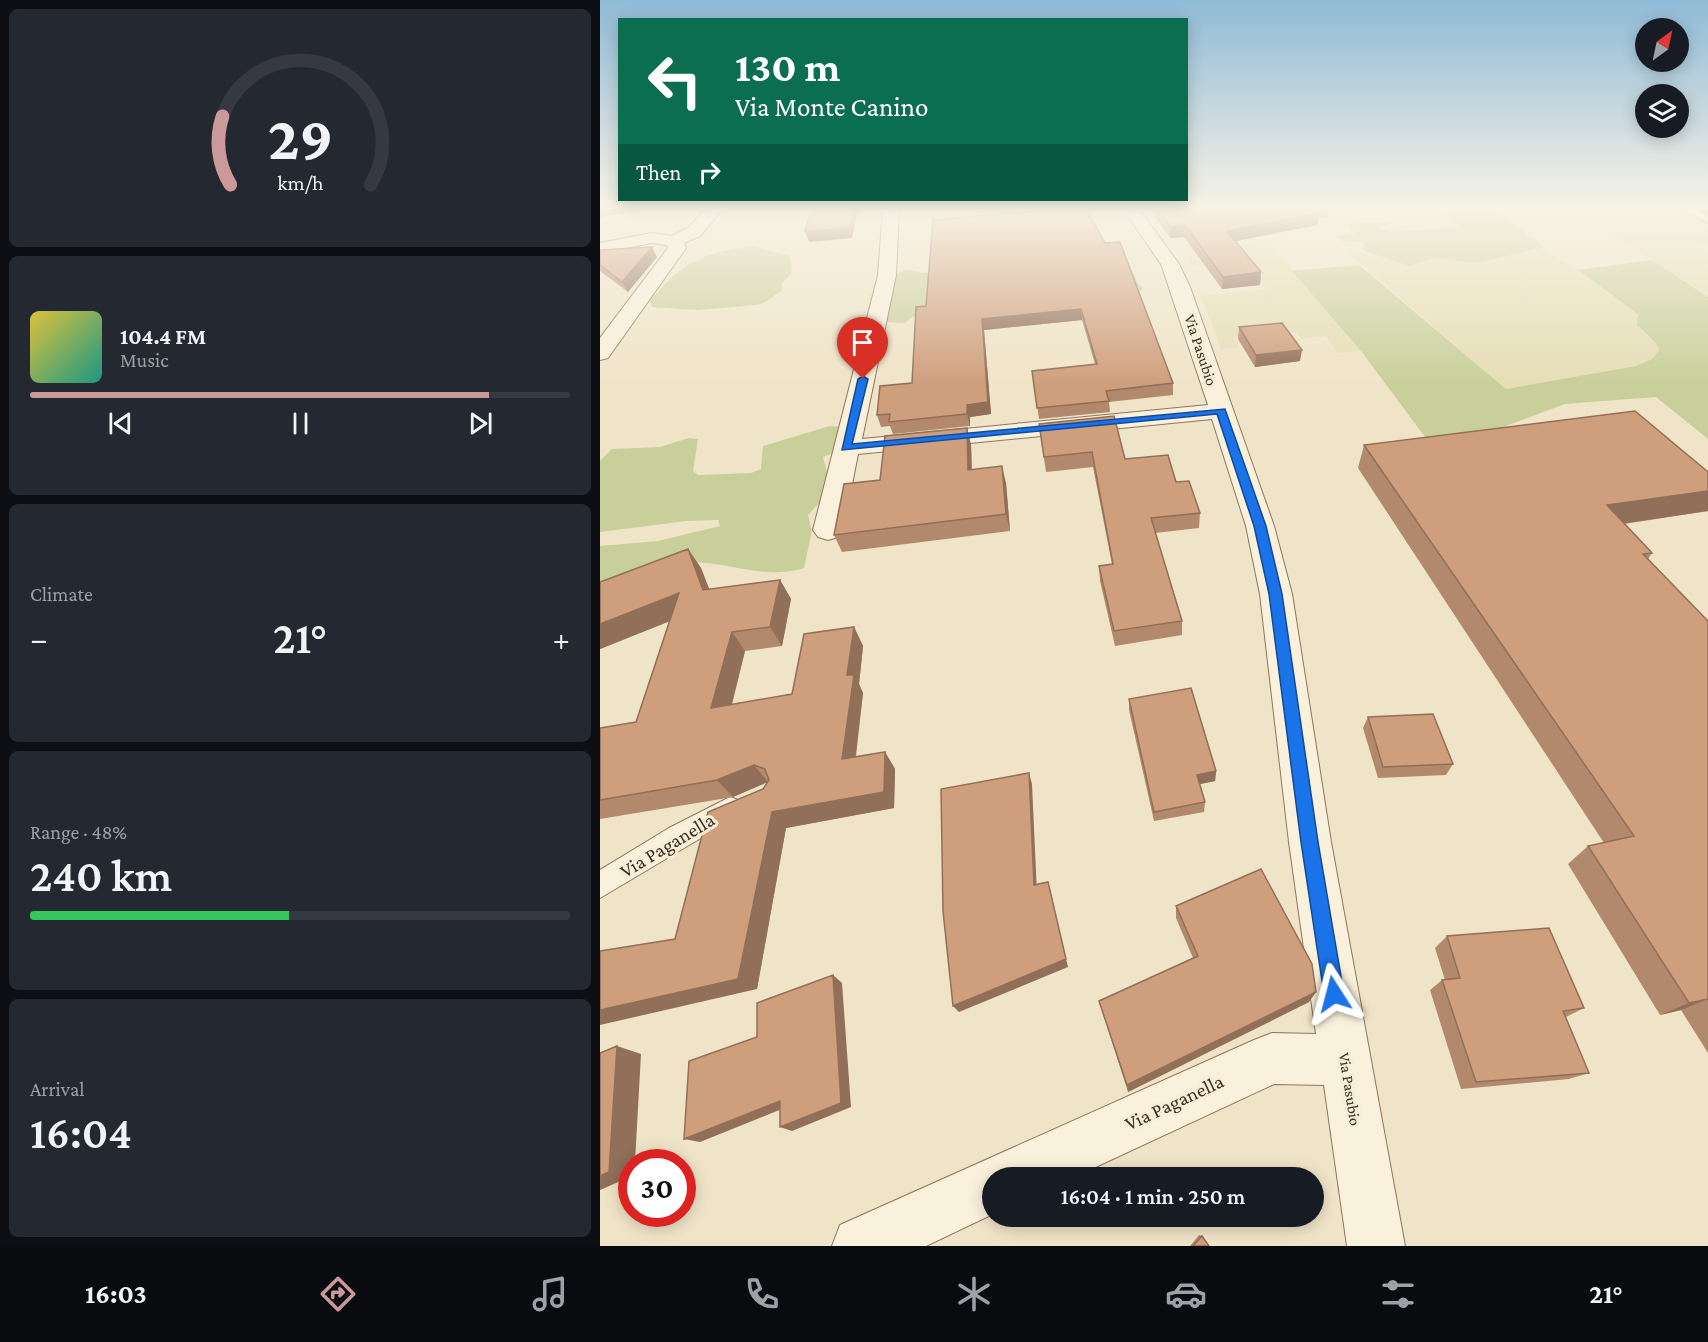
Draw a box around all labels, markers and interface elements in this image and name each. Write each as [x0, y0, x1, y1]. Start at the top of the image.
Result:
north arrow [1635, 18, 1689, 72]
map controls [1635, 18, 1689, 138]
icon: left [636, 42, 714, 120]
text: 130 m [735, 43, 840, 90]
button: layers [1635, 84, 1689, 138]
text: Via Monte Canino [735, 92, 928, 122]
text: 29 [267, 103, 333, 172]
icon: right [693, 156, 726, 189]
text: Then [636, 160, 681, 185]
text: km/h [277, 172, 324, 196]
street label: Via Pasubio [1182, 312, 1221, 388]
pin [837, 317, 888, 379]
text: 104.4 FM [120, 324, 206, 349]
icon: arrive [846, 326, 879, 359]
text: Music [120, 349, 169, 371]
icon: previous [104, 407, 137, 440]
icon: pause [284, 407, 317, 440]
icon: next [464, 407, 497, 440]
text: Climate [30, 583, 93, 605]
text: 21° [273, 613, 327, 663]
text: − [30, 620, 47, 657]
text: + [553, 620, 570, 657]
street label: Via Paganella [616, 808, 719, 883]
text: Range · 48% [30, 821, 127, 843]
text: 240 km [30, 851, 172, 901]
position arrow [1302, 962, 1366, 1026]
street label: Via Pasubio [1336, 1051, 1364, 1127]
street label: Via Paganella [1121, 1070, 1227, 1135]
text: Arrival [30, 1078, 84, 1100]
text: 16:04 [30, 1108, 132, 1158]
speed limit sign: 30 [618, 1149, 696, 1227]
text: 16:04 · 1 min · 250 m [1061, 1184, 1245, 1209]
icon: directions [317, 1273, 359, 1315]
icon: music [529, 1273, 571, 1315]
icon: phone [741, 1273, 783, 1315]
icon: climate [953, 1273, 995, 1315]
icon: car [1165, 1273, 1207, 1315]
icon: filters [1377, 1273, 1419, 1315]
text: 16:03 [85, 1279, 147, 1309]
text: 21° [1589, 1279, 1623, 1309]

